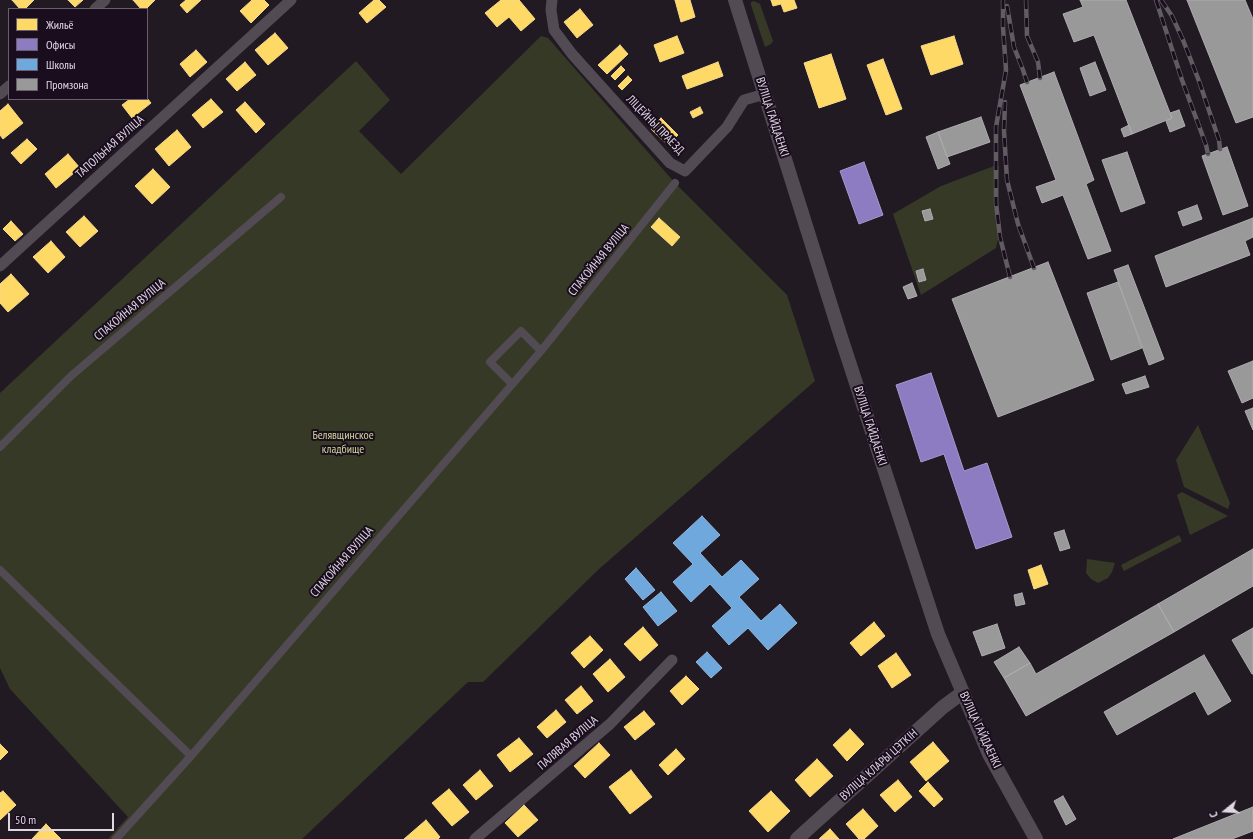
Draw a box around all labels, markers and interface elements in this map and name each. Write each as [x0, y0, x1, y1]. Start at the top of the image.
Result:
legend [8, 8, 148, 100]
text: Жильё [46, 17, 73, 32]
text: Офисы [46, 37, 75, 52]
text: Школы [46, 57, 75, 72]
street label: ВУЛІЦА ГАЙДАЕНКІ [752, 75, 792, 159]
text: Промзона [46, 77, 88, 92]
street label: ЛІЦЕЙНЫ ПРАЕЗД [623, 92, 687, 158]
street label: ТАПОЛЬНАЯ ВУЛІЦА [73, 113, 147, 181]
street label: СПАКОЙНАЯ ВУЛІЦА [566, 221, 632, 299]
street label: СПАКОЙНАЯ ВУЛІЦА [91, 276, 169, 344]
street label: ВУЛІЦА ГАЙДАЕНКІ [850, 384, 890, 468]
park label: Белявщинское кладбище [312, 429, 374, 457]
street label: СПАКОЙНАЯ ВУЛІЦА [308, 524, 376, 600]
street label: ВУЛІЦА ГАЙДАЕНКІ [956, 689, 1004, 771]
street label: ПАЛЯВАЯ ВУЛІЦА [535, 713, 601, 773]
street label: ВУЛІЦА КЛАРЫ ЦЭТКІН [837, 726, 921, 804]
north arrow [1205, 791, 1245, 831]
scale bar [10, 805, 116, 831]
text: С [1206, 810, 1221, 819]
text: 50 m [15, 812, 36, 827]

